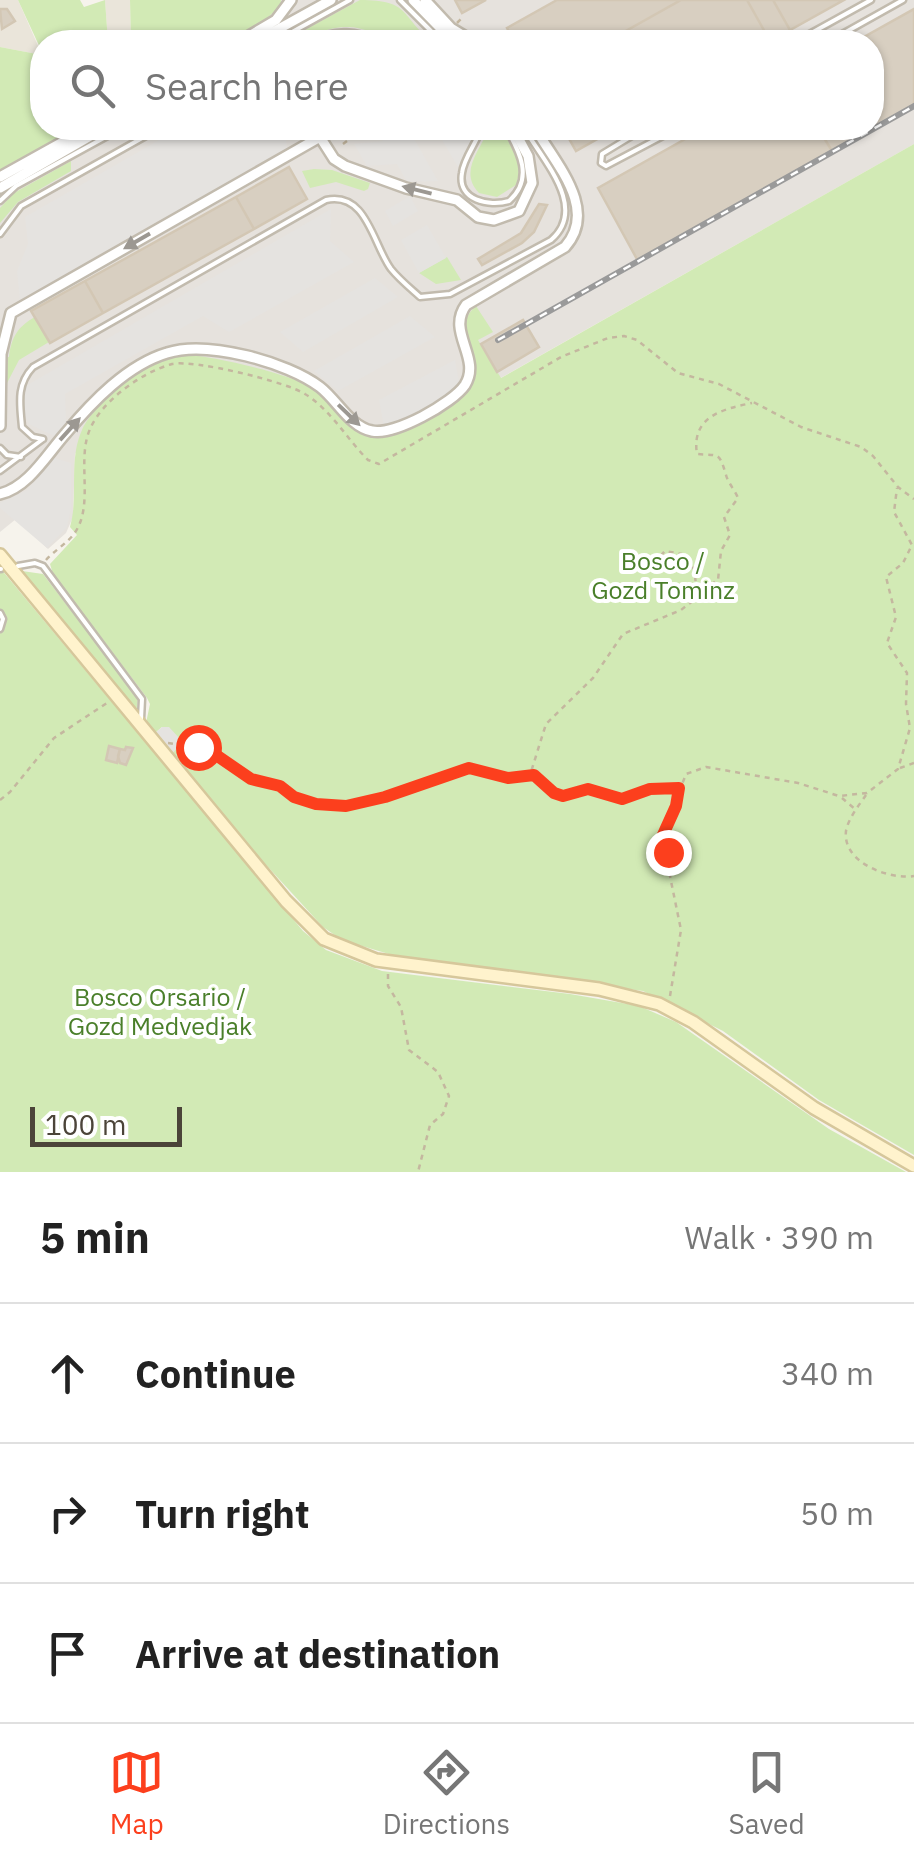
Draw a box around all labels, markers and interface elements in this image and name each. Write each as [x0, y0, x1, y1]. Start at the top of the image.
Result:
search box [30, 30, 884, 140]
icon: search [65, 58, 120, 113]
text: Search here [145, 61, 349, 110]
one-way arrow [401, 182, 432, 197]
one-way arrow [123, 232, 151, 250]
one-way arrow [336, 403, 360, 426]
one-way arrow [58, 417, 81, 441]
park label: Bosco / Gozd Tominz [591, 544, 735, 606]
route start [176, 725, 222, 771]
route end [646, 830, 692, 876]
park label: Bosco Orsario / Gozd Medvedjak [68, 980, 252, 1042]
scale bar [30, 1102, 182, 1146]
text: 100 m [45, 1106, 126, 1143]
text: 5 min [40, 1210, 150, 1265]
text: Walk · 390 m [685, 1216, 874, 1258]
icon: ahead [40, 1346, 95, 1401]
text: Continue [135, 1349, 296, 1398]
text: 340 m [781, 1352, 874, 1394]
icon: right [40, 1486, 95, 1541]
text: Turn right [135, 1489, 310, 1538]
text: 50 m [800, 1492, 874, 1534]
icon: arrive [40, 1626, 95, 1681]
text: Arrive at destination [135, 1629, 500, 1678]
tab: Map [109, 1745, 164, 1842]
tab: Directions [383, 1745, 510, 1842]
tab: Saved [729, 1745, 805, 1842]

